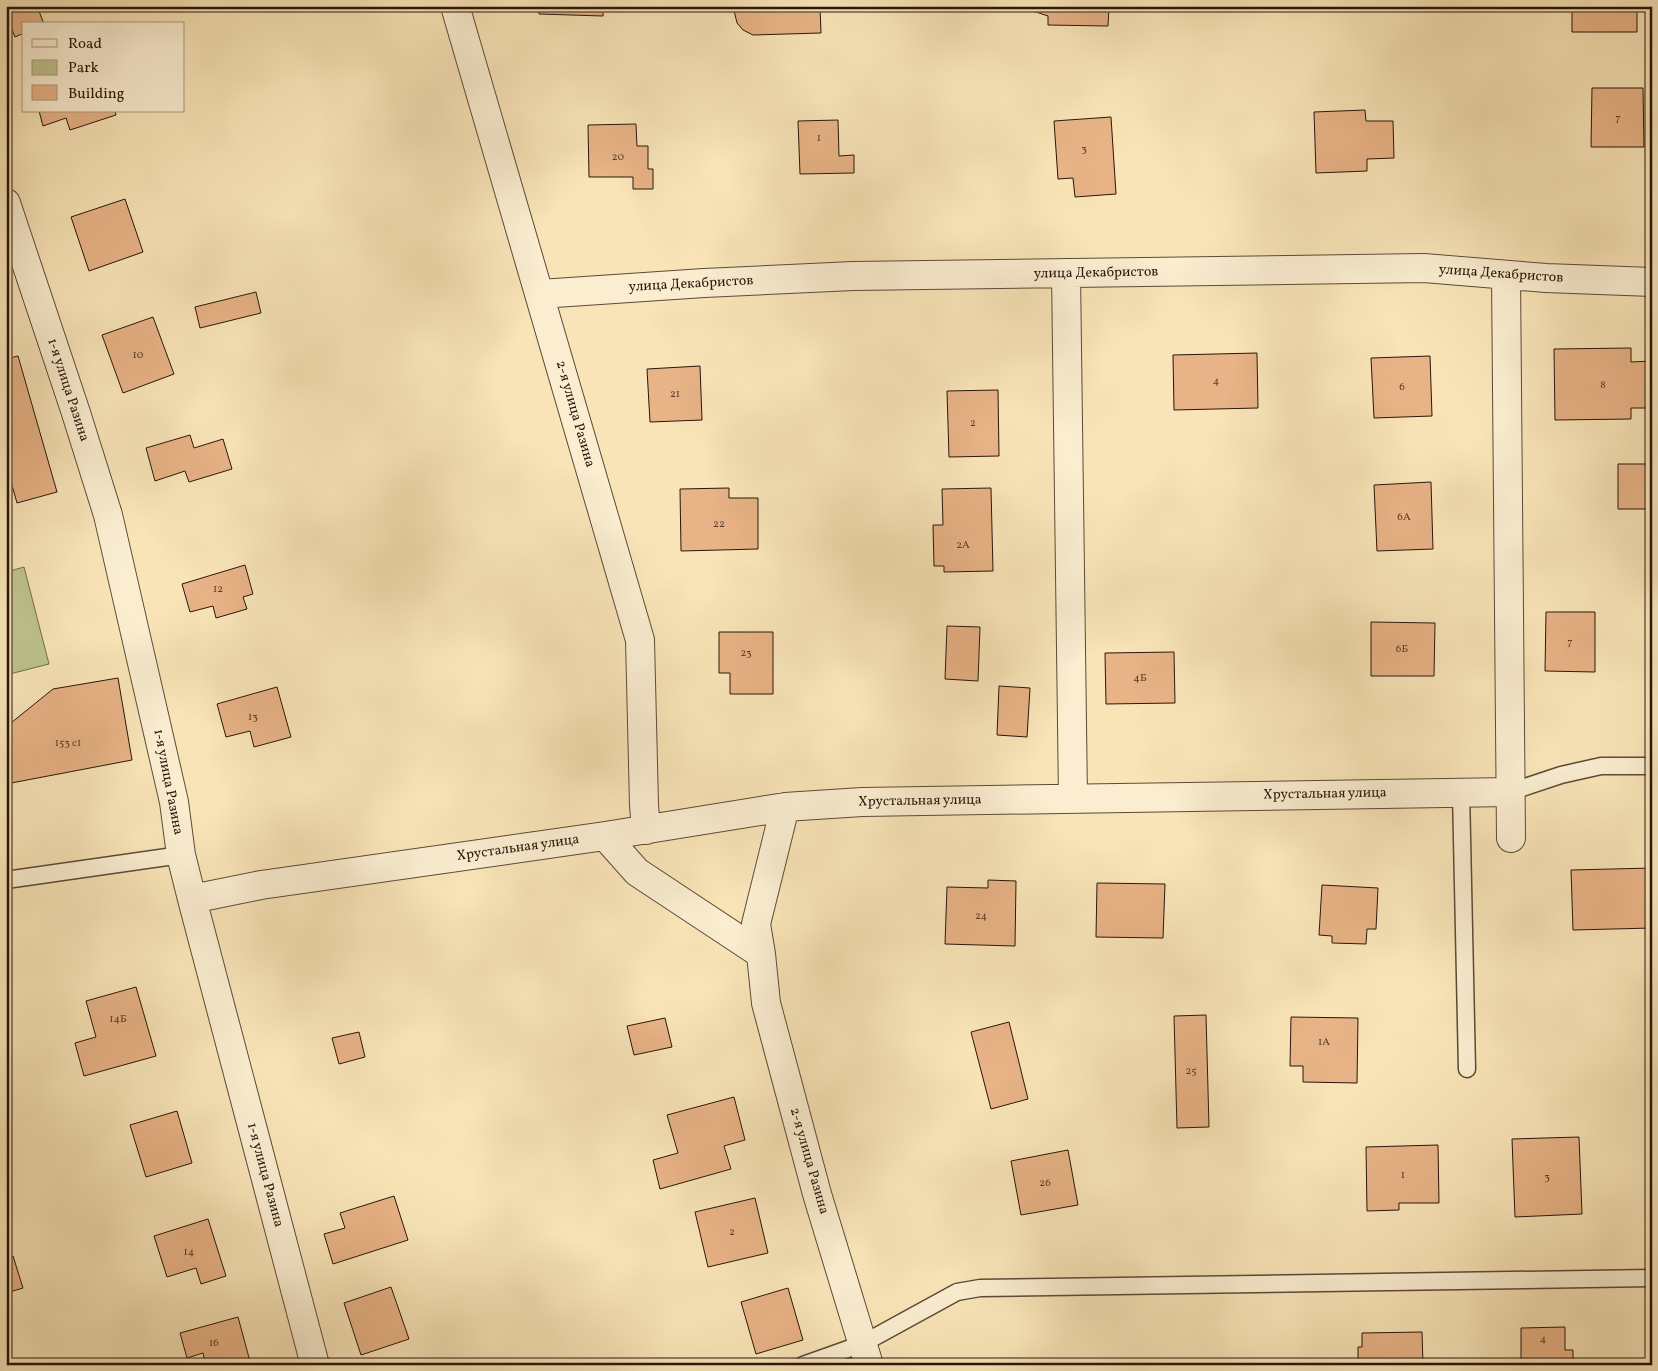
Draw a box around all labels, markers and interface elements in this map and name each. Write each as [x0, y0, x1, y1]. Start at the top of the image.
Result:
legend [22, 22, 185, 112]
text: Road [68, 34, 102, 55]
text: Park [68, 58, 99, 79]
text: Building [68, 84, 125, 105]
house number: 7 [1615, 111, 1621, 126]
house number: 1 [817, 131, 821, 146]
house number: 3 [1081, 142, 1087, 157]
house number: 20 [612, 150, 625, 165]
street label: улица Декабристов [1438, 260, 1564, 288]
street label: улица Декабристов [1033, 262, 1159, 284]
street label: улица Декабристов [628, 271, 754, 297]
street label: 1-я улица Разина [42, 336, 94, 444]
house number: 10 [133, 348, 144, 363]
street label: 2-я улица Разина [551, 358, 599, 470]
house number: 4 [1213, 374, 1220, 389]
house number: 8 [1600, 378, 1606, 393]
house number: 6 [1399, 380, 1405, 395]
house number: 21 [670, 387, 680, 402]
house number: 2 [970, 416, 976, 431]
house number: 6А [1397, 510, 1411, 525]
house number: 22 [713, 517, 725, 532]
house number: 2А [956, 538, 970, 553]
house number: 12 [213, 582, 223, 597]
house number: 7 [1567, 635, 1573, 650]
house number: 6Б [1396, 642, 1408, 657]
house number: 23 [740, 646, 752, 661]
house number: 4Б [1133, 671, 1147, 686]
house number: 13 [248, 710, 258, 725]
street label: 1-я улица Разина [148, 727, 188, 837]
house number: 153 с1 [55, 736, 81, 751]
street label: Хрустальная улица [1263, 783, 1387, 805]
street label: Хрустальная улица [858, 790, 982, 812]
street label: Хрустальная улица [455, 830, 581, 866]
house number: 24 [975, 909, 987, 924]
house number: 14Б [109, 1012, 127, 1027]
house number: 1А [1318, 1035, 1330, 1050]
house number: 25 [1185, 1064, 1197, 1079]
street label: 2-я улица Разина [785, 1105, 833, 1217]
street label: 1-я улица Разина [242, 1121, 288, 1229]
house number: 1 [1401, 1168, 1405, 1183]
house number: 3 [1544, 1170, 1550, 1185]
house number: 26 [1039, 1176, 1051, 1191]
house number: 2 [729, 1225, 735, 1240]
house number: 14 [184, 1245, 195, 1260]
house number: 4 [1540, 1332, 1547, 1347]
house number: 16 [209, 1336, 219, 1351]

